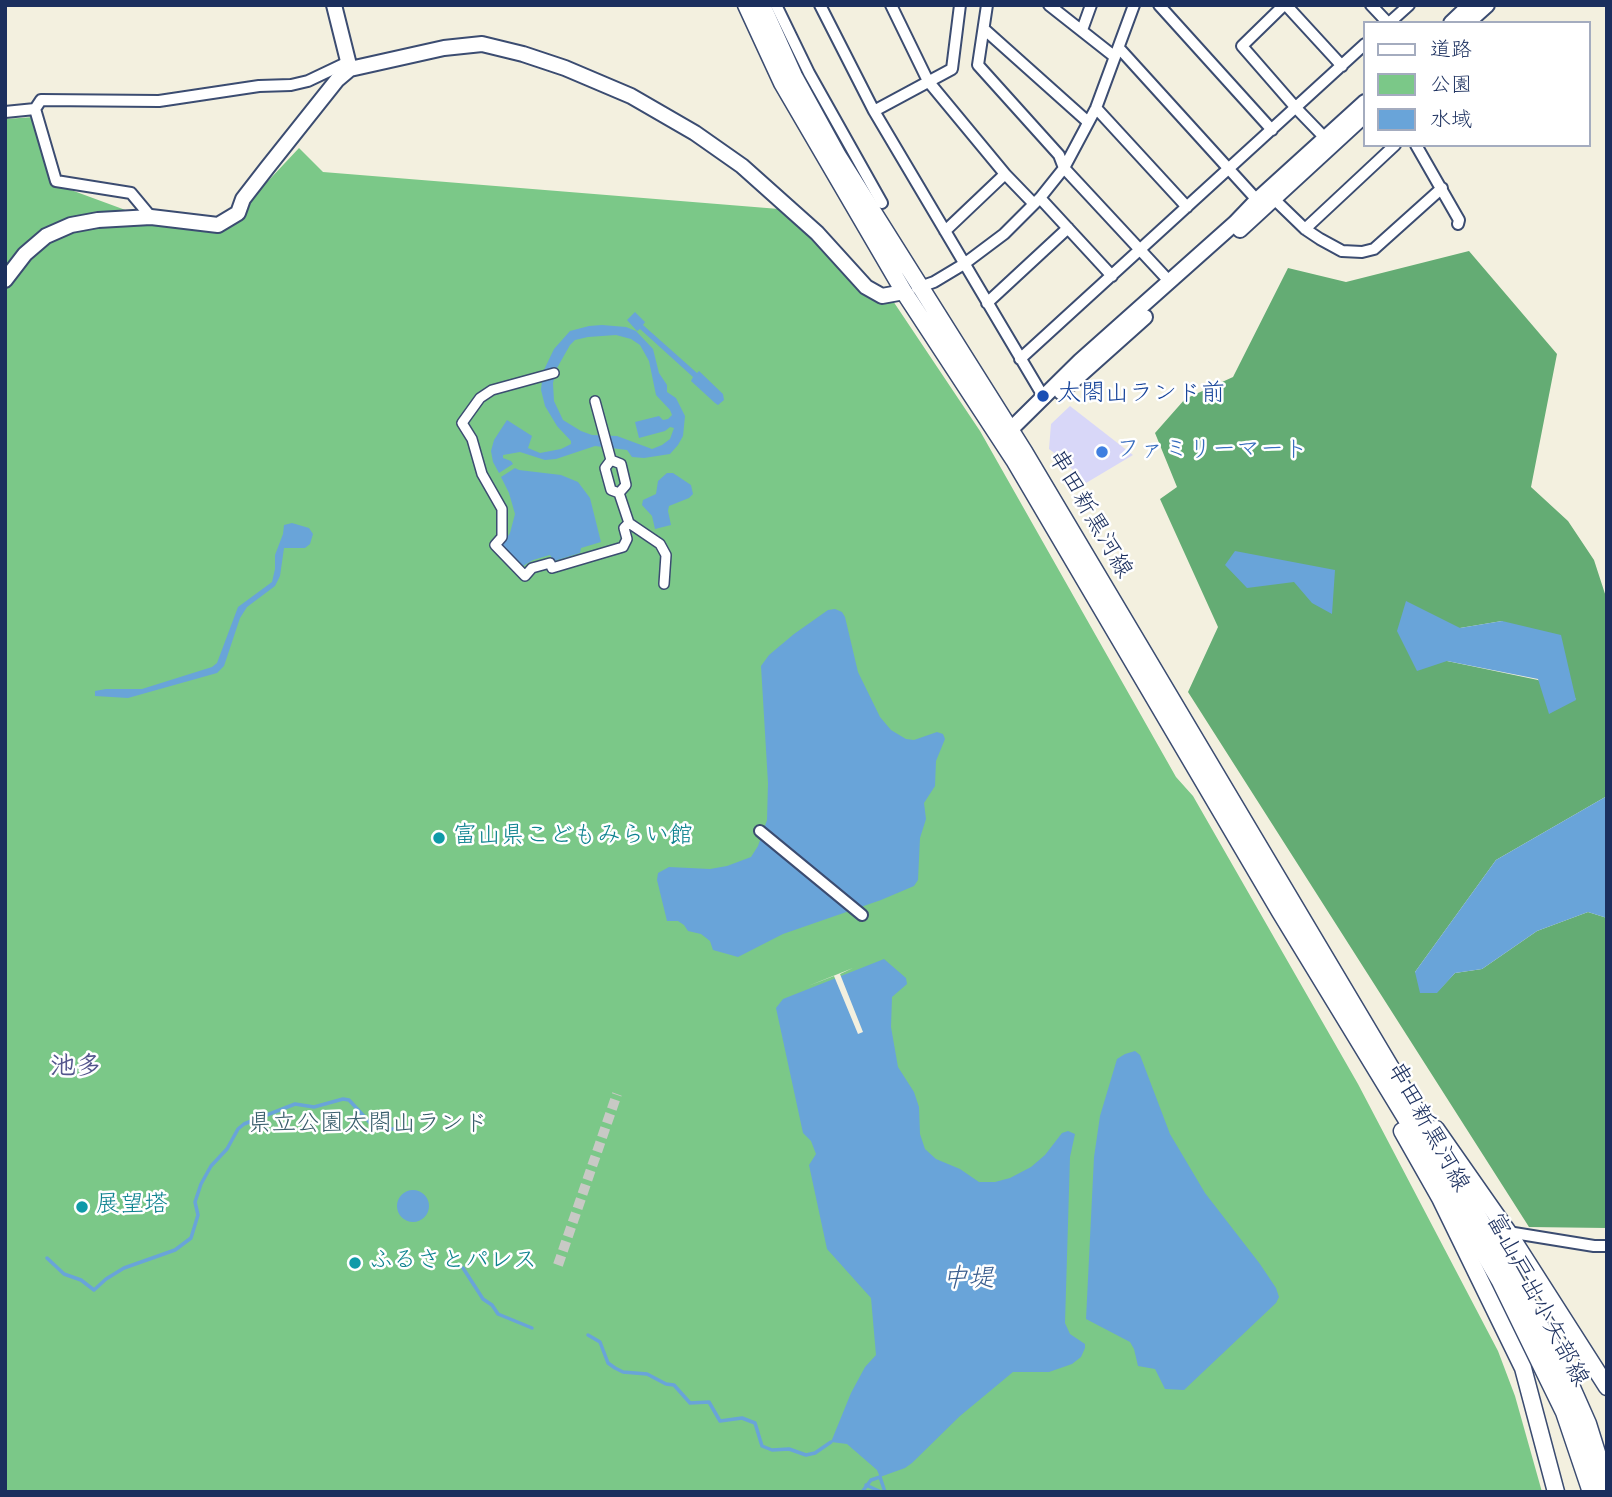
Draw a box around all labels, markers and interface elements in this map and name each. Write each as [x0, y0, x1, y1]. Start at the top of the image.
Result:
legend [1364, 21, 1591, 147]
text: 道路 [1430, 34, 1472, 67]
text: 公園 [1430, 69, 1472, 102]
text: 水域 [1430, 104, 1472, 137]
place label: 太閤山ランド前 [1057, 382, 1225, 410]
marker: 太閤山ランド前 [1035, 388, 1051, 404]
place label: ファミリーマート [1116, 438, 1308, 466]
marker: ファミリーマート [1094, 444, 1110, 460]
street label: 串田新黒河線 [1040, 445, 1136, 585]
place label: 富山県こどもみらい館 [453, 824, 693, 852]
marker: 富山県こどもみらい館 [431, 830, 447, 846]
district label: 池多 [50, 1054, 102, 1086]
street label: 串田新黒河線 [1378, 1058, 1474, 1198]
park label: 県立公園太閤山ランド [248, 1112, 488, 1140]
place label: 展望塔 [96, 1193, 168, 1221]
marker: 展望塔 [74, 1199, 90, 1215]
street label: 富山戸出小矢部線 [1477, 1209, 1593, 1393]
place label: ふるさとパレス [369, 1249, 537, 1277]
marker: ふるさとパレス [347, 1255, 363, 1271]
water label: 中堤 [942, 1266, 994, 1298]

